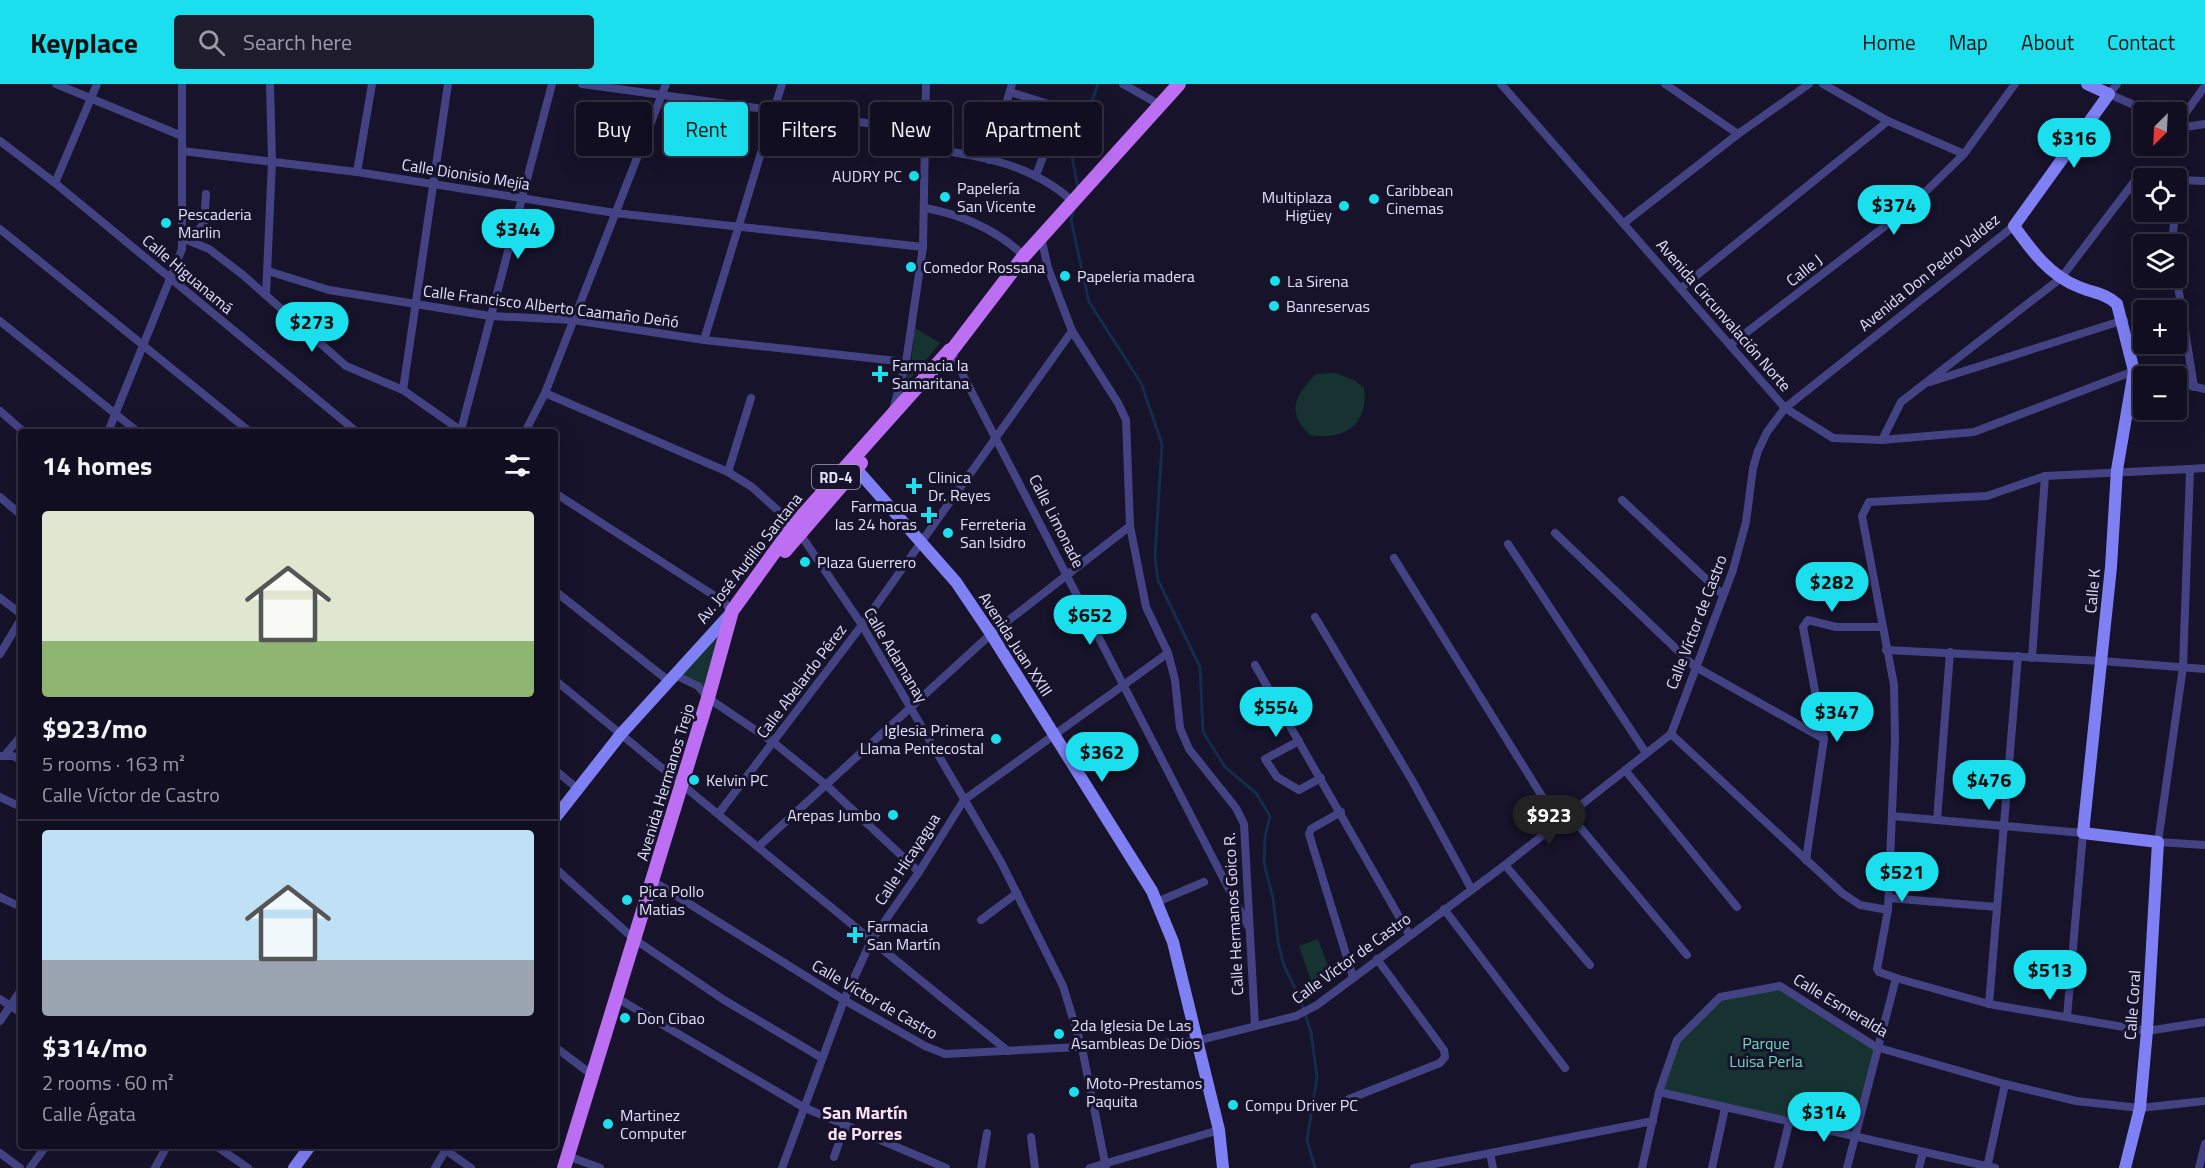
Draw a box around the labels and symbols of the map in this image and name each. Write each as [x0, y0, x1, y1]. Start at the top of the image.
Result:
north arrow [2133, 102, 2187, 156]
pin: $316 [2038, 118, 2110, 169]
street label: Calle Dionisio Mejía [400, 152, 532, 196]
place label: AUDRY PC [832, 164, 902, 188]
marker: AUDRY PC [907, 169, 921, 183]
place label: Papelería San Vicente [957, 176, 1036, 218]
place label: Caribbean Cinemas [1386, 178, 1453, 220]
place label: Multiplaza Higüey [1262, 185, 1332, 227]
pin: $374 [1858, 185, 1930, 236]
marker: Papelería San Vicente [938, 190, 952, 204]
marker: Caribbean Cinemas [1367, 192, 1381, 206]
marker: Multiplaza Higüey [1337, 199, 1351, 213]
place label: Pescaderia Marlin [178, 202, 252, 244]
street label: Avenida Don Pedro Valdez [1853, 207, 2005, 337]
pin: $344 [482, 209, 554, 260]
marker: Pescaderia Marlin [159, 216, 173, 230]
street label: Calle Higuanamá [137, 229, 239, 319]
street label: Avenida Circunvalación Norte [1651, 233, 1797, 397]
street label: Calle J [1781, 248, 1827, 292]
place label: Comedor Rossana [923, 255, 1045, 279]
marker: Comedor Rossana [904, 260, 918, 274]
place label: Papeleria madera [1077, 264, 1195, 288]
marker: Papeleria madera [1058, 269, 1072, 283]
place label: La Sirena [1287, 269, 1348, 293]
marker: La Sirena [1268, 274, 1282, 288]
street label: Calle Francisco Alberto Caamaño Deñó [422, 278, 680, 334]
place label: Banreservas [1286, 294, 1370, 318]
marker: Banreservas [1267, 299, 1281, 313]
pin: $273 [276, 302, 348, 353]
place label: Farmacia la Samaritana [892, 353, 969, 395]
marker: Farmacia la Samaritana [873, 367, 887, 381]
road number: RD-4 [812, 465, 860, 489]
place label: Clinica Dr. Reyes [928, 465, 991, 507]
street label: Calle Limonade [1023, 470, 1091, 572]
marker: Clinica Dr. Reyes [905, 477, 923, 495]
street label: Av. José Audilio Santana [690, 488, 808, 628]
place label: Farmacua las 24 horas [835, 494, 917, 536]
marker: Farmacua las 24 horas [922, 508, 936, 522]
place label: Ferreteria San Isidro [960, 512, 1026, 554]
marker: Ferreteria San Isidro [941, 526, 955, 540]
place label: Plaza Guerrero [817, 550, 916, 574]
street label: Calle Víctor de Castro [1659, 551, 1733, 693]
marker: Plaza Guerrero [798, 555, 812, 569]
pin: $282 [1796, 562, 1868, 613]
street label: Calle K [2078, 568, 2106, 614]
street label: Avenida Juan XXIII [973, 587, 1059, 701]
pin: $652 [1054, 595, 1126, 646]
street label: Calle Adamanay [858, 603, 934, 707]
street label: Calle Abelardo Pérez [750, 619, 852, 743]
pin: $554 [1240, 687, 1312, 738]
pin: $347 [1801, 692, 1873, 743]
street label: Avenida Hermanos Trejo [630, 700, 700, 864]
place label: Iglesia Primera Llama Pentecostal [860, 718, 984, 760]
marker: Iglesia Primera Llama Pentecostal [989, 732, 1003, 746]
pin: $362 [1066, 732, 1138, 783]
pin: $476 [1953, 760, 2025, 811]
place label: Kelvin PC [706, 768, 768, 792]
marker: Kelvin PC [687, 773, 701, 787]
pin: $923 [1513, 795, 1585, 846]
place label: Arepas Jumbo [787, 803, 881, 827]
street label: Calle Hicayagua [868, 808, 946, 910]
marker: Arepas Jumbo [886, 808, 900, 822]
street label: Calle Hermanos Goico R. [1217, 832, 1249, 996]
pin: $521 [1866, 852, 1938, 903]
place label: Pica Pollo Matias [639, 879, 704, 921]
marker: Pica Pollo Matias [620, 893, 634, 907]
street label: Calle Víctor de Castro [1286, 906, 1416, 1010]
place label: Farmacia San Martín [867, 914, 941, 956]
marker: Farmacia San Martín [848, 928, 862, 942]
pin: $513 [2014, 950, 2086, 1001]
street label: Calle Víctor de Castro [807, 953, 943, 1045]
street label: Calle Esmeralda [1789, 967, 1893, 1043]
street label: Calle Coral [2118, 969, 2146, 1041]
place label: Don Cibao [637, 1006, 705, 1030]
marker: Don Cibao [618, 1011, 632, 1025]
place label: 2da Iglesia De Las Asambleas De Dios [1071, 1013, 1200, 1055]
marker: 2da Iglesia De Las Asambleas De Dios [1052, 1027, 1066, 1041]
park label: Parque Luisa Perla [1729, 1031, 1803, 1073]
place label: Moto-Prestamos Paquita [1086, 1071, 1202, 1113]
marker: Moto-Prestamos Paquita [1067, 1085, 1081, 1099]
pin: $314 [1788, 1092, 1860, 1143]
place label: Compu Driver PC [1245, 1093, 1358, 1117]
marker: Compu Driver PC [1226, 1098, 1240, 1112]
district label: San Martín de Porres [822, 1099, 908, 1147]
place label: Martinez Computer [620, 1103, 687, 1145]
marker: Martinez Computer [601, 1117, 615, 1131]

